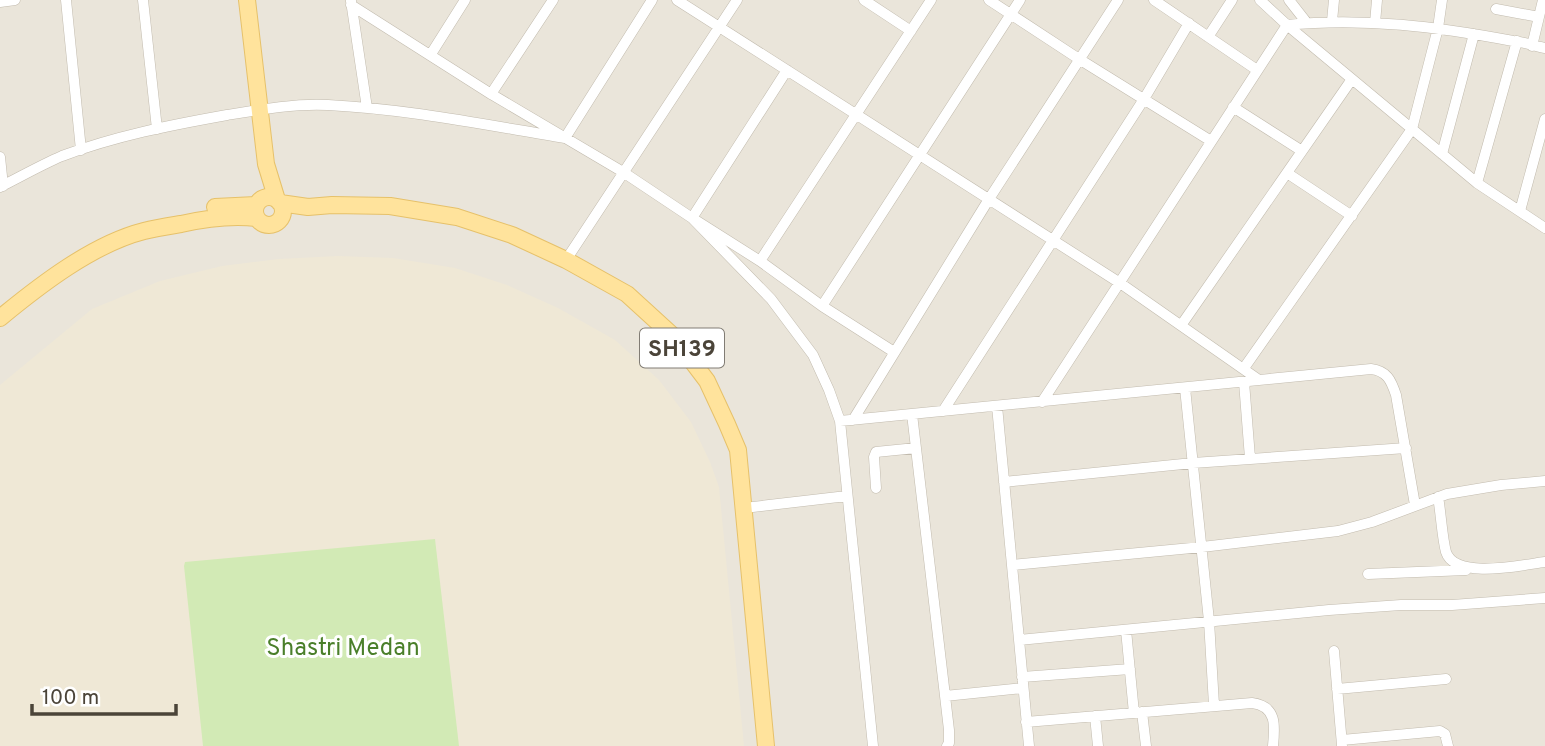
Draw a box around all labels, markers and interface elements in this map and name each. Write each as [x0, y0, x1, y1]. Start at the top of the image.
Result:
road number: SH139 [640, 328, 724, 368]
park label: Shastri Medan [266, 634, 420, 664]
scale bar [32, 672, 175, 716]
text: 100 m [42, 685, 99, 712]

